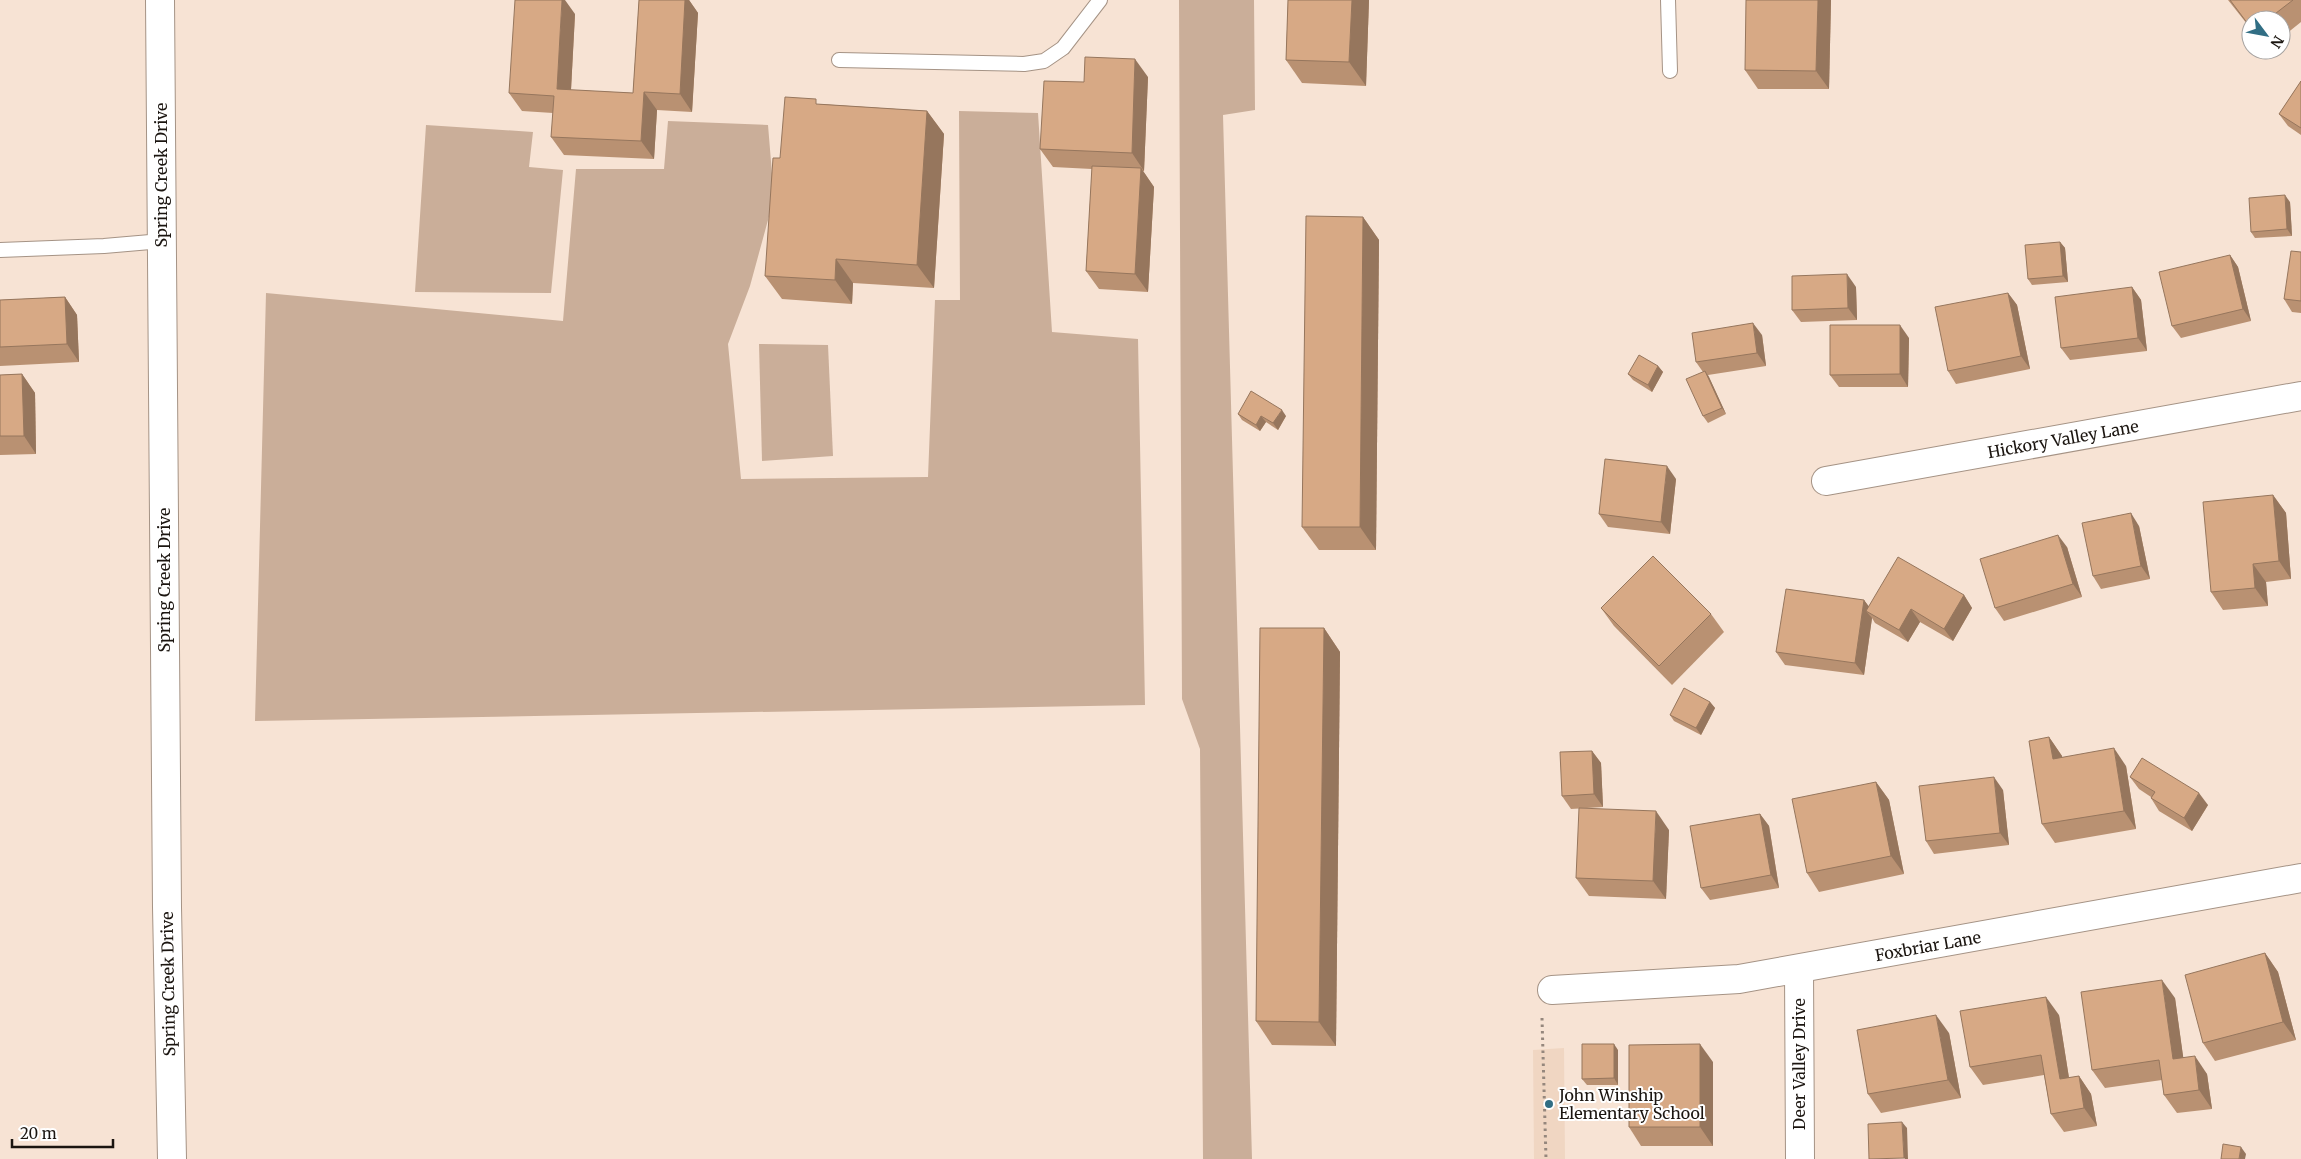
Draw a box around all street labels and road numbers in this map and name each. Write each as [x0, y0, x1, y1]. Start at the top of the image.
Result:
street label: Spring Creek Drive [151, 103, 171, 247]
street label: Hickory Valley Lane [1986, 416, 2140, 462]
street label: Spring Creek Drive [154, 508, 174, 652]
street label: Spring Creek Drive [157, 911, 179, 1057]
street label: Foxbriar Lane [1874, 927, 1982, 965]
street label: Deer Valley Drive [1789, 998, 1809, 1130]

